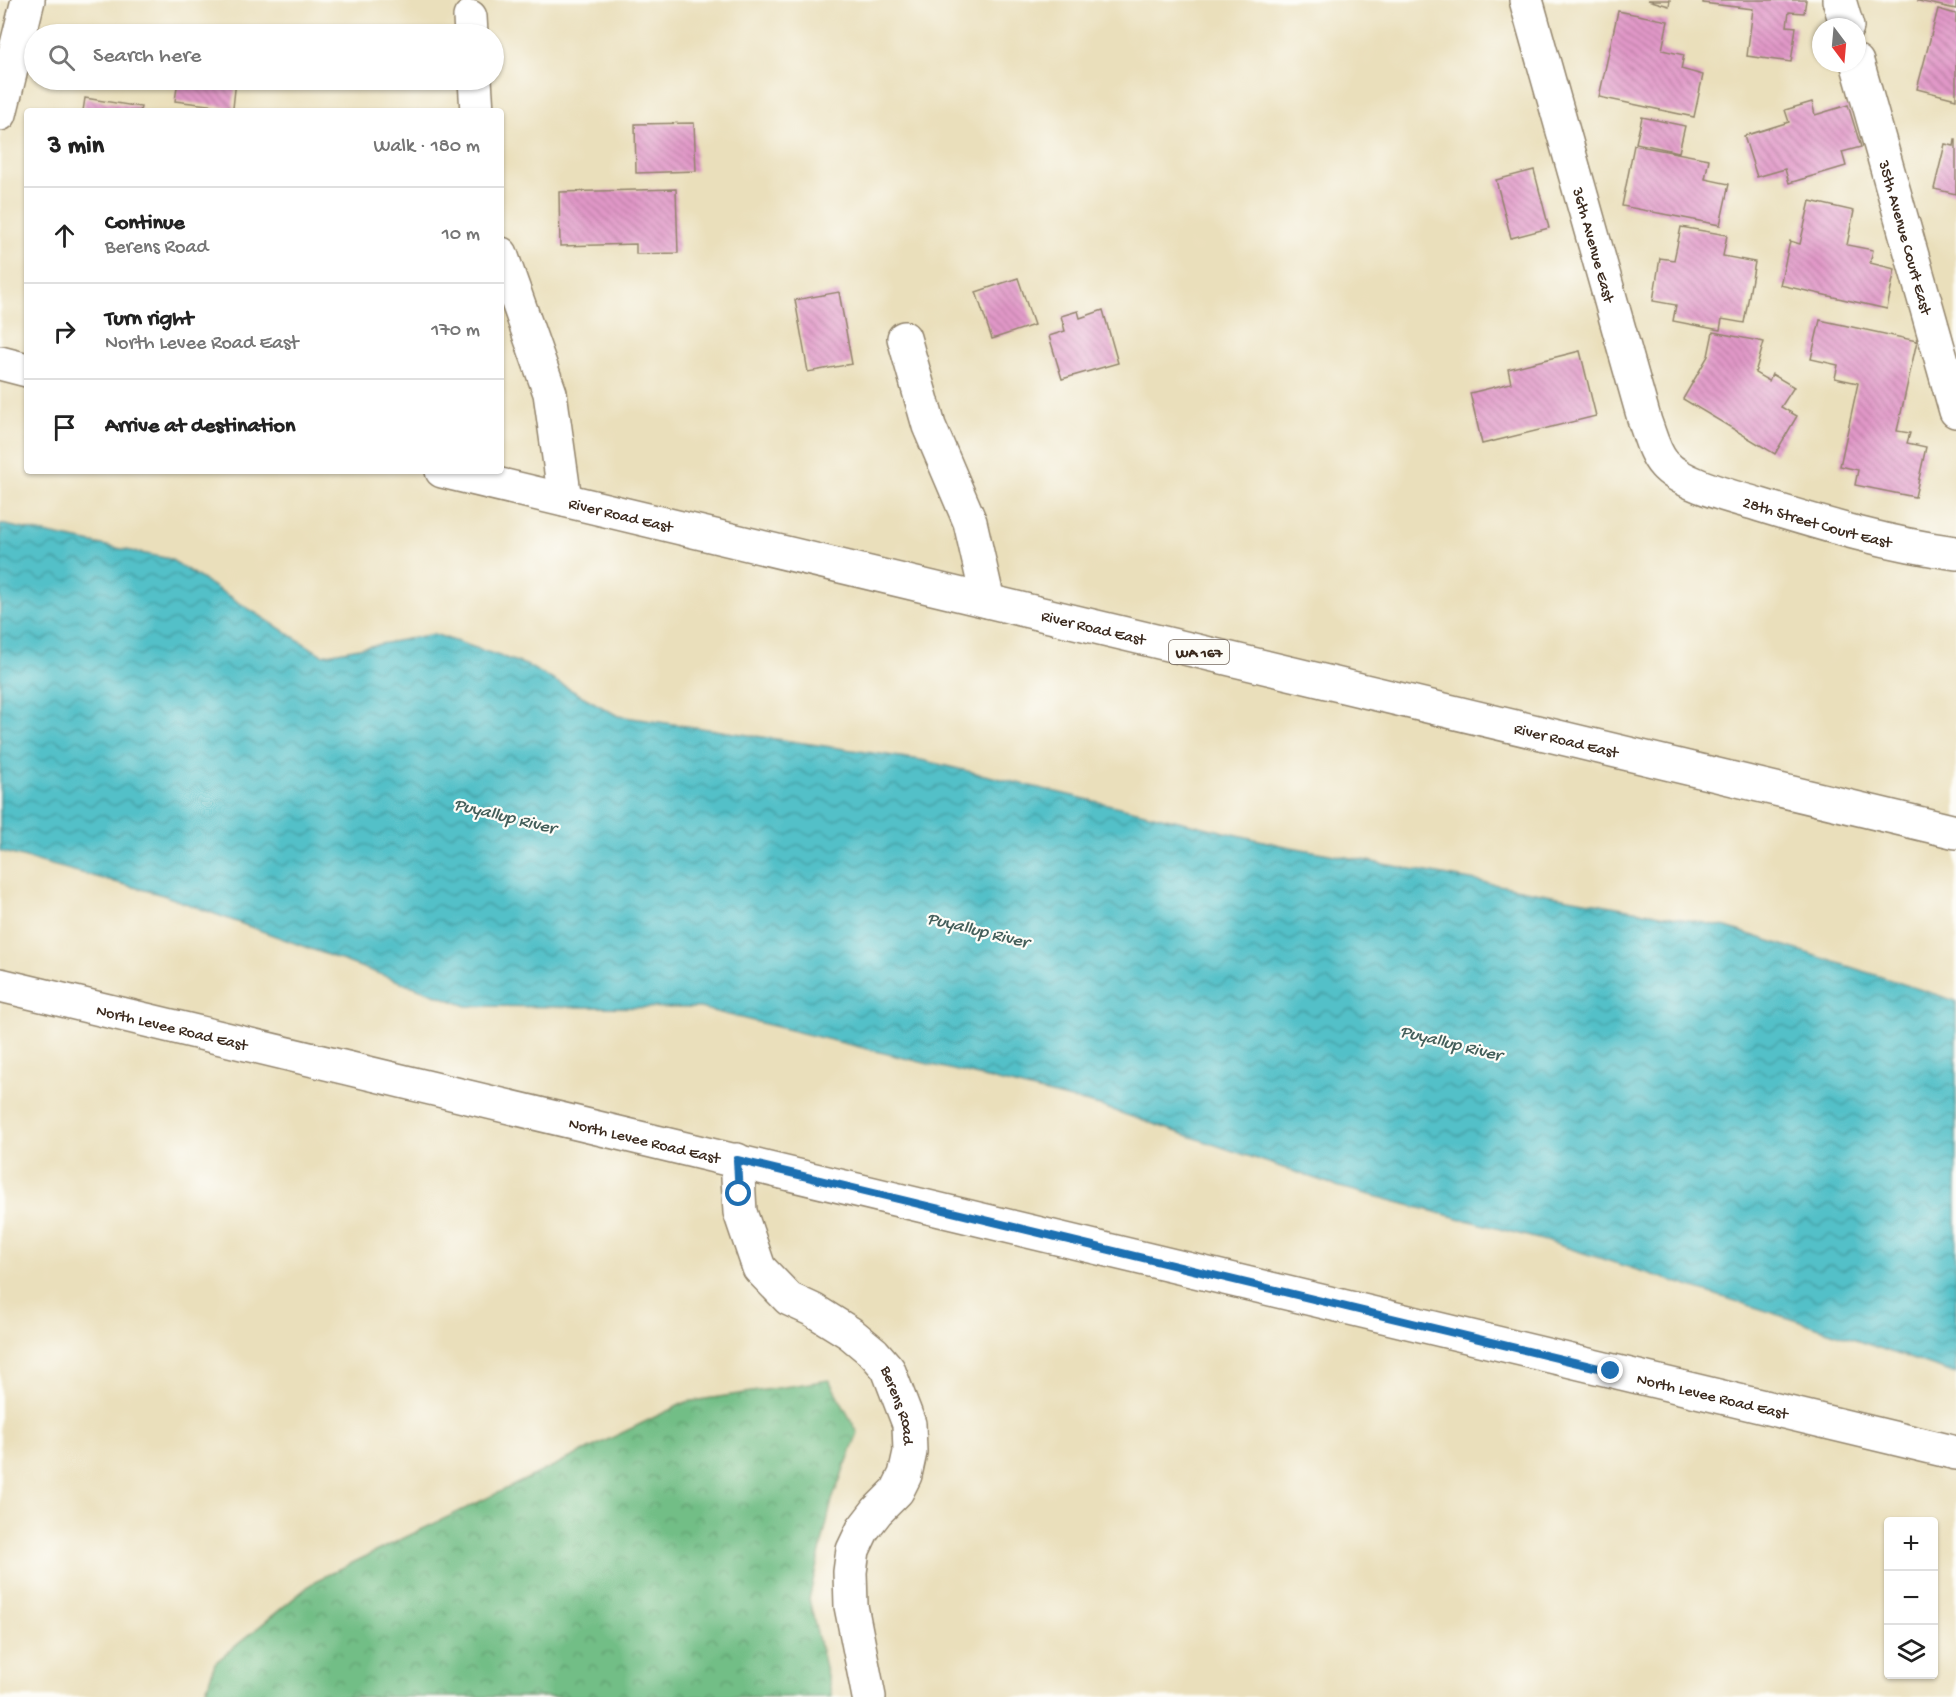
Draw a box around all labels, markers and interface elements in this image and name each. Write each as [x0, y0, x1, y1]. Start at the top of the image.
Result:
north arrow [1812, 18, 1866, 72]
search box [24, 24, 504, 90]
icon: search [45, 41, 78, 74]
text: Search here [93, 44, 201, 70]
text: 3 min [48, 132, 104, 163]
text: Walk · 180 m [373, 136, 480, 159]
street label: 35th Avenue Court East [1872, 158, 1935, 319]
street label: 36th Avenue East [1566, 185, 1617, 306]
text: Continue [105, 211, 185, 237]
icon: ahead [48, 219, 81, 252]
text: 10 m [442, 224, 480, 247]
text: Berens Road [105, 237, 208, 260]
text: Turn right [105, 307, 193, 333]
icon: right [48, 315, 81, 348]
text: 170 m [431, 320, 480, 343]
text: North Levee Road East [105, 333, 299, 356]
icon: arrive [48, 411, 81, 444]
text: Arrive at destination [105, 414, 295, 440]
street label: 28th Street Court East [1740, 494, 1894, 554]
street label: River Road East [566, 495, 676, 539]
street label: River Road East [1039, 608, 1148, 652]
road number: WA 167 [1169, 640, 1229, 664]
street label: River Road East [1512, 721, 1621, 764]
water label: Puyallup River [452, 795, 561, 841]
water label: Puyallup River [925, 909, 1034, 955]
street label: North Levee Road East [94, 1002, 250, 1057]
water label: Puyallup River [1398, 1022, 1507, 1068]
street label: North Levee Road East [566, 1115, 723, 1170]
route start [725, 1180, 751, 1206]
route end [1597, 1357, 1623, 1383]
street label: Berens Road [874, 1363, 916, 1447]
street label: North Levee Road East [1634, 1371, 1791, 1426]
map controls [1884, 1517, 1938, 1679]
button: + [1884, 1517, 1938, 1571]
button: − [1884, 1571, 1938, 1625]
button: layers [1884, 1625, 1938, 1679]

